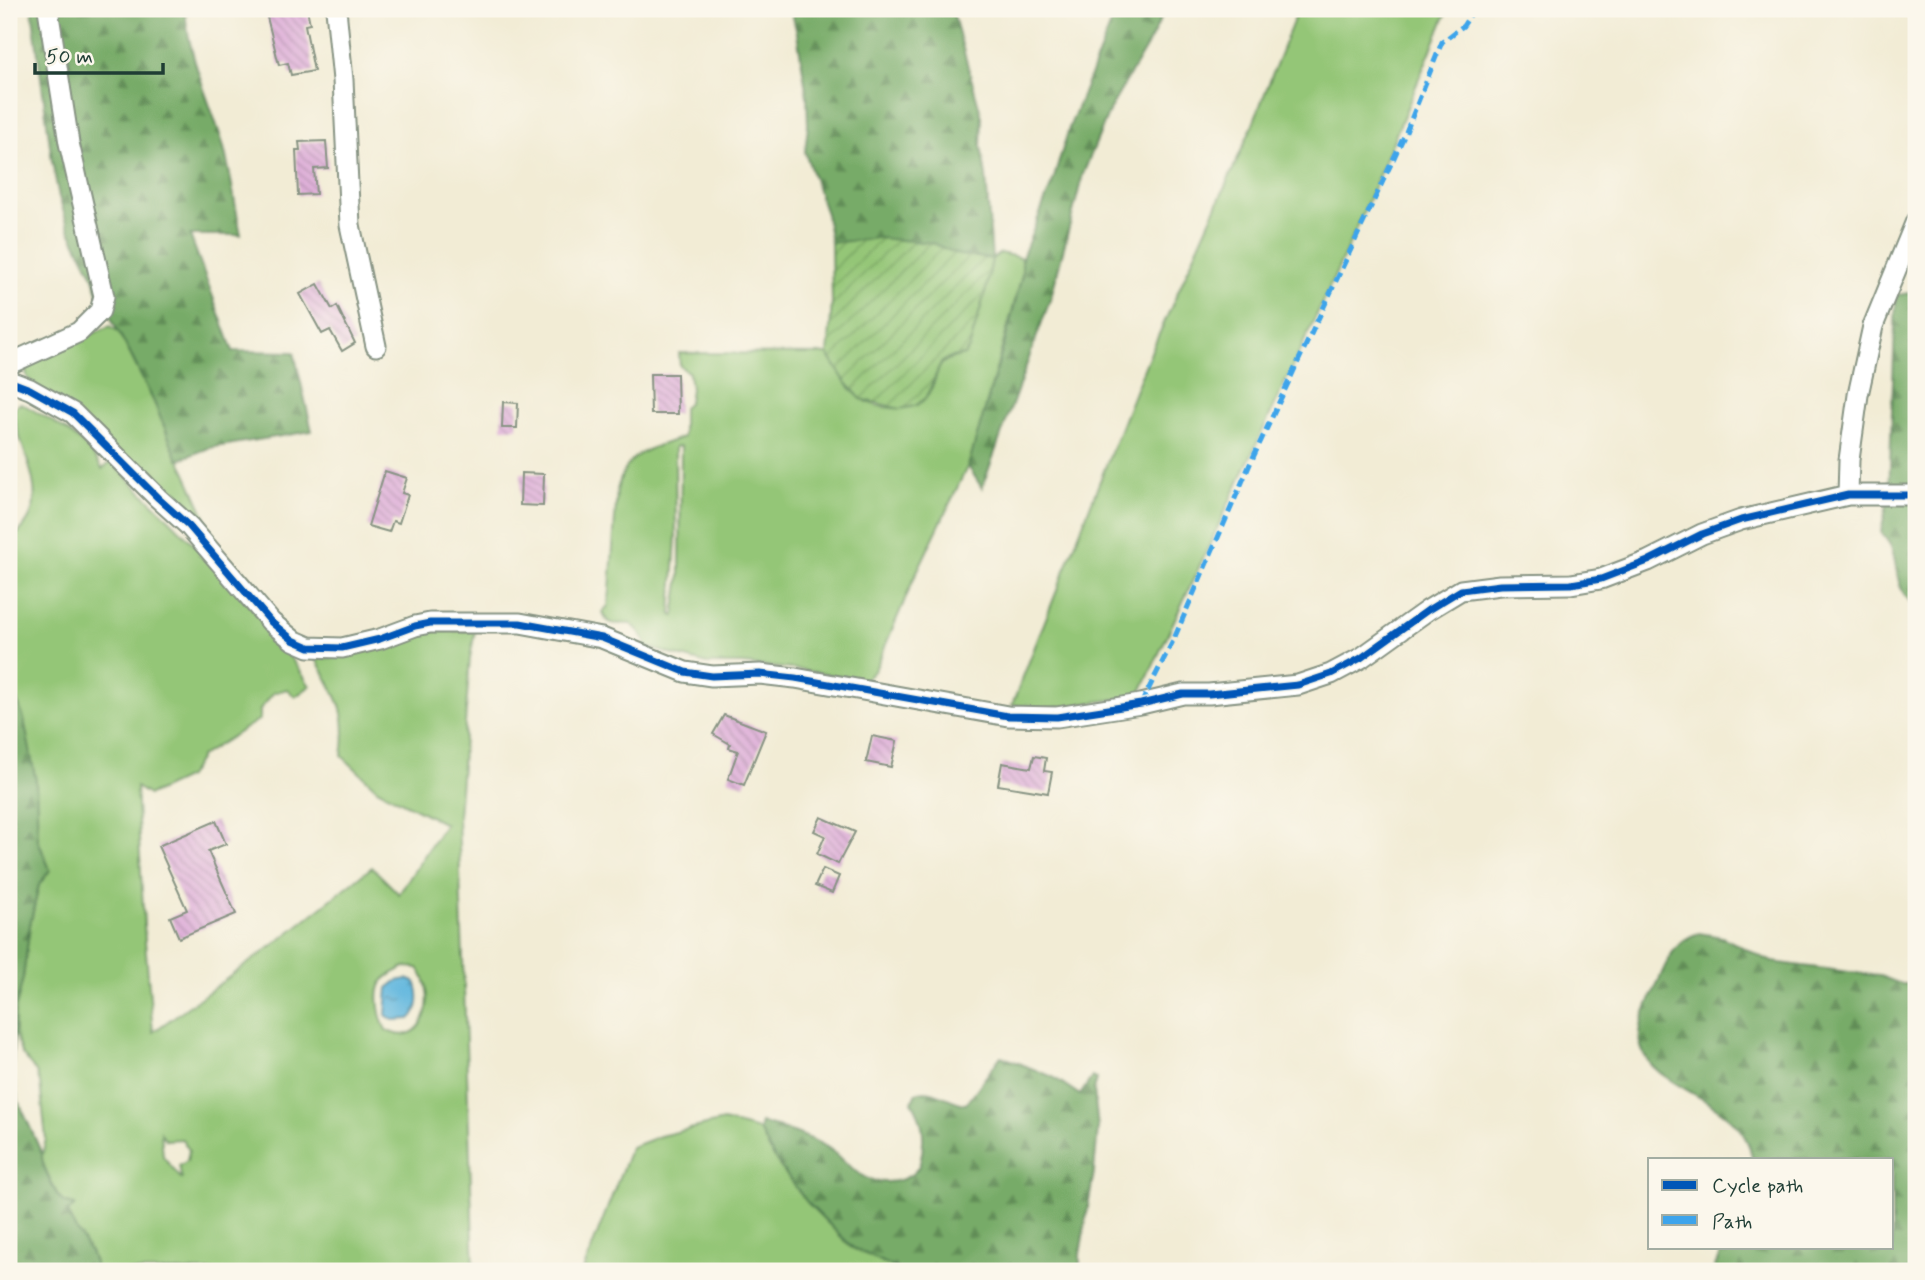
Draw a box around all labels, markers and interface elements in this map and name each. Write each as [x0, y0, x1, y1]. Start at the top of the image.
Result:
scale bar [35, 32, 163, 76]
text: 50 m [46, 43, 93, 71]
legend [1648, 1158, 1894, 1248]
text: Cycle path [1712, 1172, 1803, 1200]
text: Path [1712, 1208, 1752, 1236]

